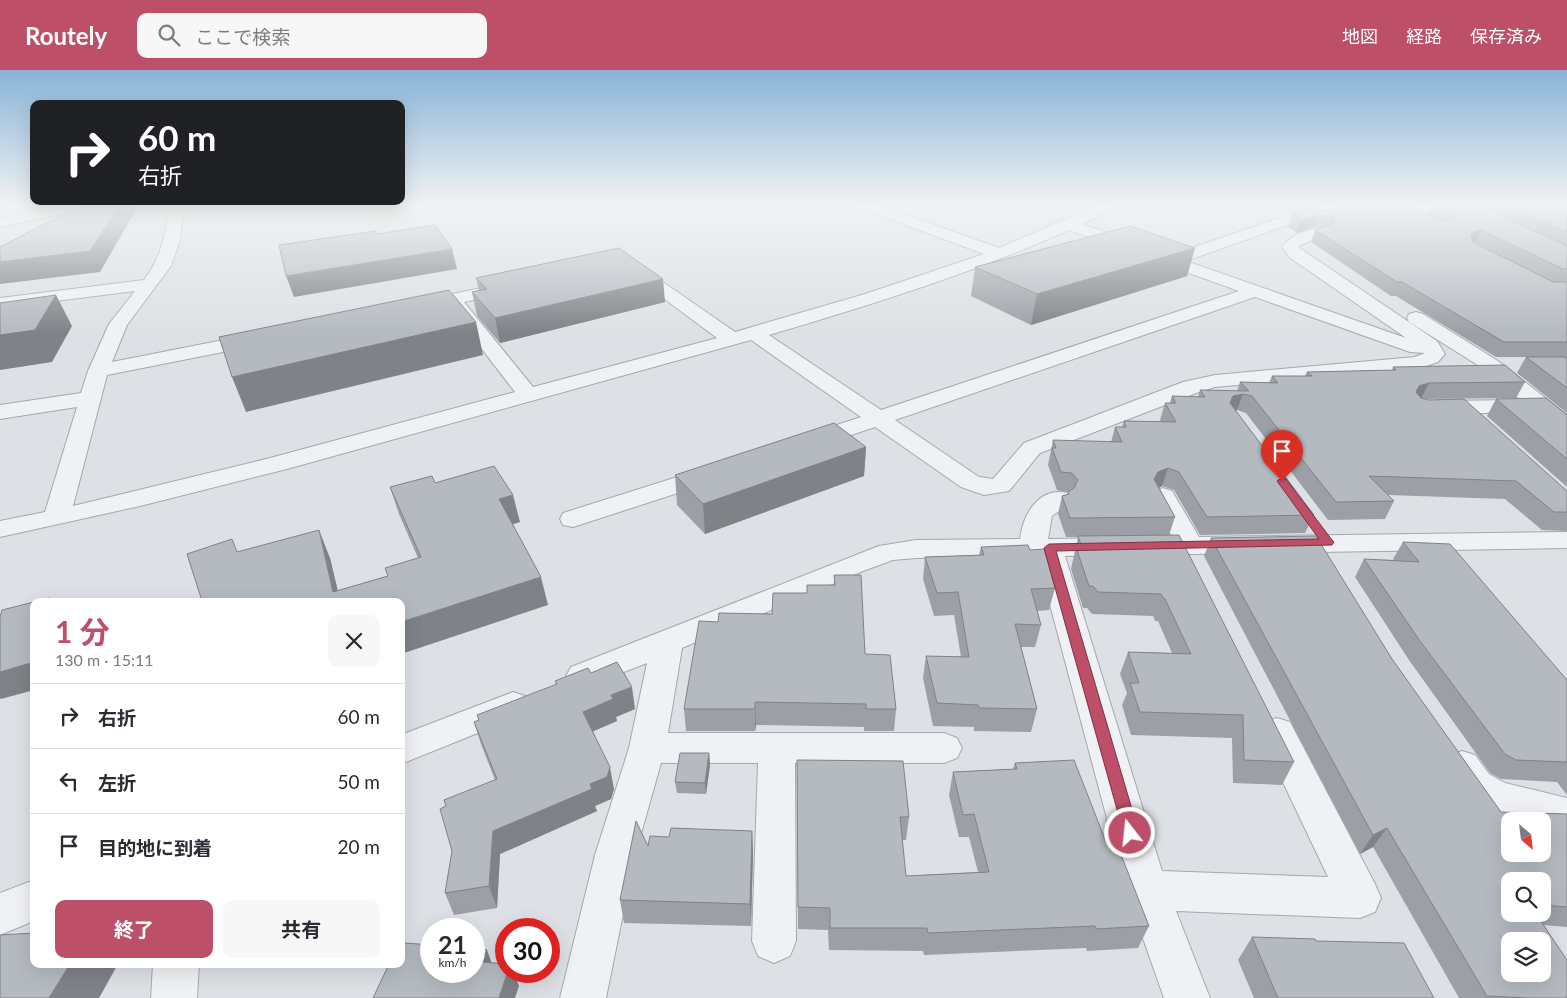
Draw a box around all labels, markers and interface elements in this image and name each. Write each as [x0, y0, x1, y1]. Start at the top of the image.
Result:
search box [137, 13, 487, 58]
text: Routely [25, 21, 107, 50]
icon: search [155, 21, 183, 49]
text: ここで検索 [195, 25, 290, 48]
text: 地図 [1342, 25, 1378, 47]
text: 経路 [1406, 25, 1442, 47]
text: 保存済み [1470, 25, 1542, 47]
text: 60 m [138, 116, 216, 158]
icon: right [55, 120, 120, 185]
text: 右折 [138, 162, 182, 189]
pin [1261, 430, 1303, 481]
icon: arrive [1268, 437, 1296, 465]
text: 1 分 [55, 613, 110, 649]
button: close [328, 615, 380, 667]
text: 130 m · 15:11 [55, 650, 154, 669]
icon: right [55, 702, 83, 730]
text: 60 m [337, 705, 380, 728]
text: 右折 [98, 706, 136, 729]
icon: left [55, 767, 83, 795]
text: 50 m [337, 770, 380, 793]
text: 左折 [98, 771, 136, 794]
position arrow [1103, 806, 1155, 858]
north arrow [1501, 812, 1551, 862]
map controls [1501, 812, 1551, 982]
icon: arrive [55, 832, 83, 860]
text: 20 m [337, 835, 380, 858]
text: 目的地に到着 [98, 836, 212, 859]
button: search [1501, 872, 1551, 922]
button: 終了 [55, 900, 213, 958]
button: 共有 [223, 900, 380, 958]
speed limit sign: 30 [495, 918, 560, 983]
text: 21 [438, 929, 467, 959]
button: layers [1501, 932, 1551, 982]
text: km/h [438, 955, 467, 970]

